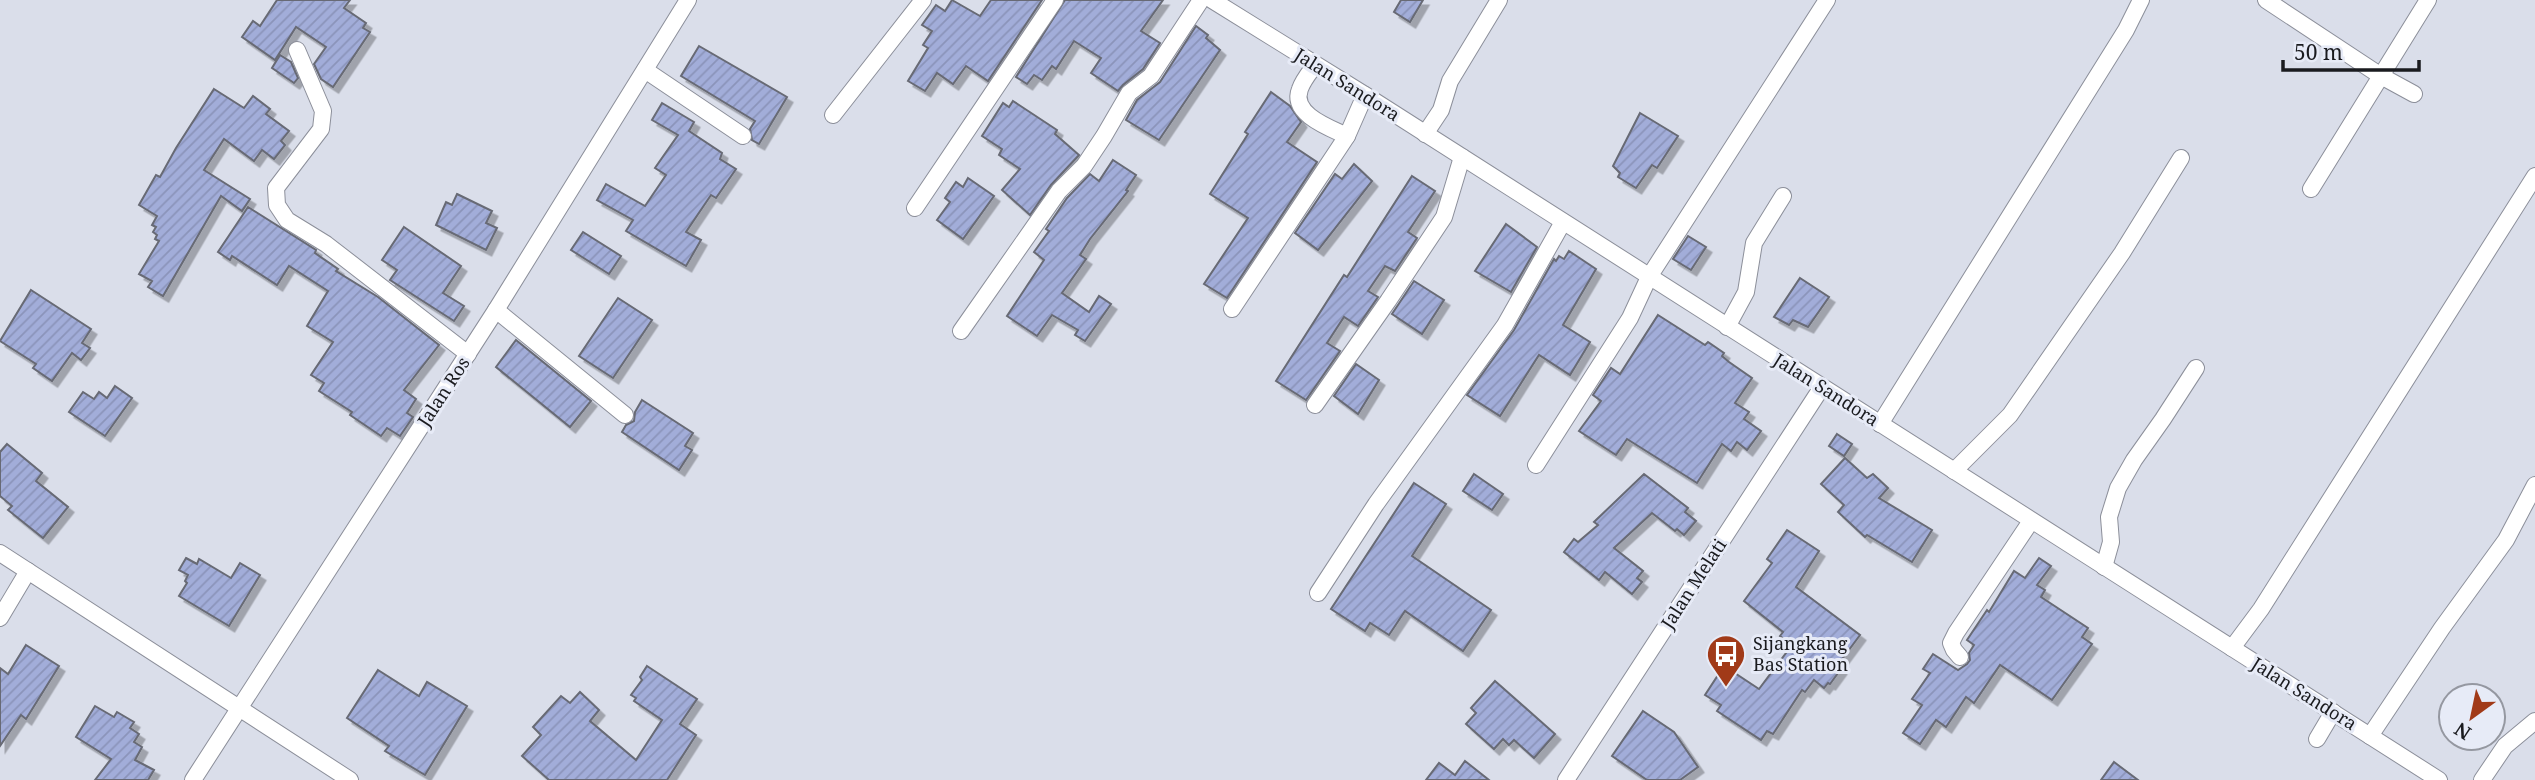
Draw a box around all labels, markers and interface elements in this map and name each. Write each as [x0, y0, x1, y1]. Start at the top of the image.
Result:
scale bar [2283, 28, 2420, 72]
text: 50 m [2294, 38, 2343, 66]
street label: Jalan Sandora [1290, 42, 1405, 126]
street label: Jalan Sandora [1769, 347, 1884, 431]
street label: Jalan Ros [411, 352, 475, 432]
street label: Jalan Melati [1655, 534, 1731, 634]
place label: Sijangkang Bas Station [1753, 631, 1848, 676]
bus stop icon: Sijangkang Bas Station [1705, 633, 1747, 688]
street label: Jalan Sandora [2247, 651, 2362, 735]
north arrow [2437, 682, 2507, 752]
text: N [2449, 716, 2476, 746]

